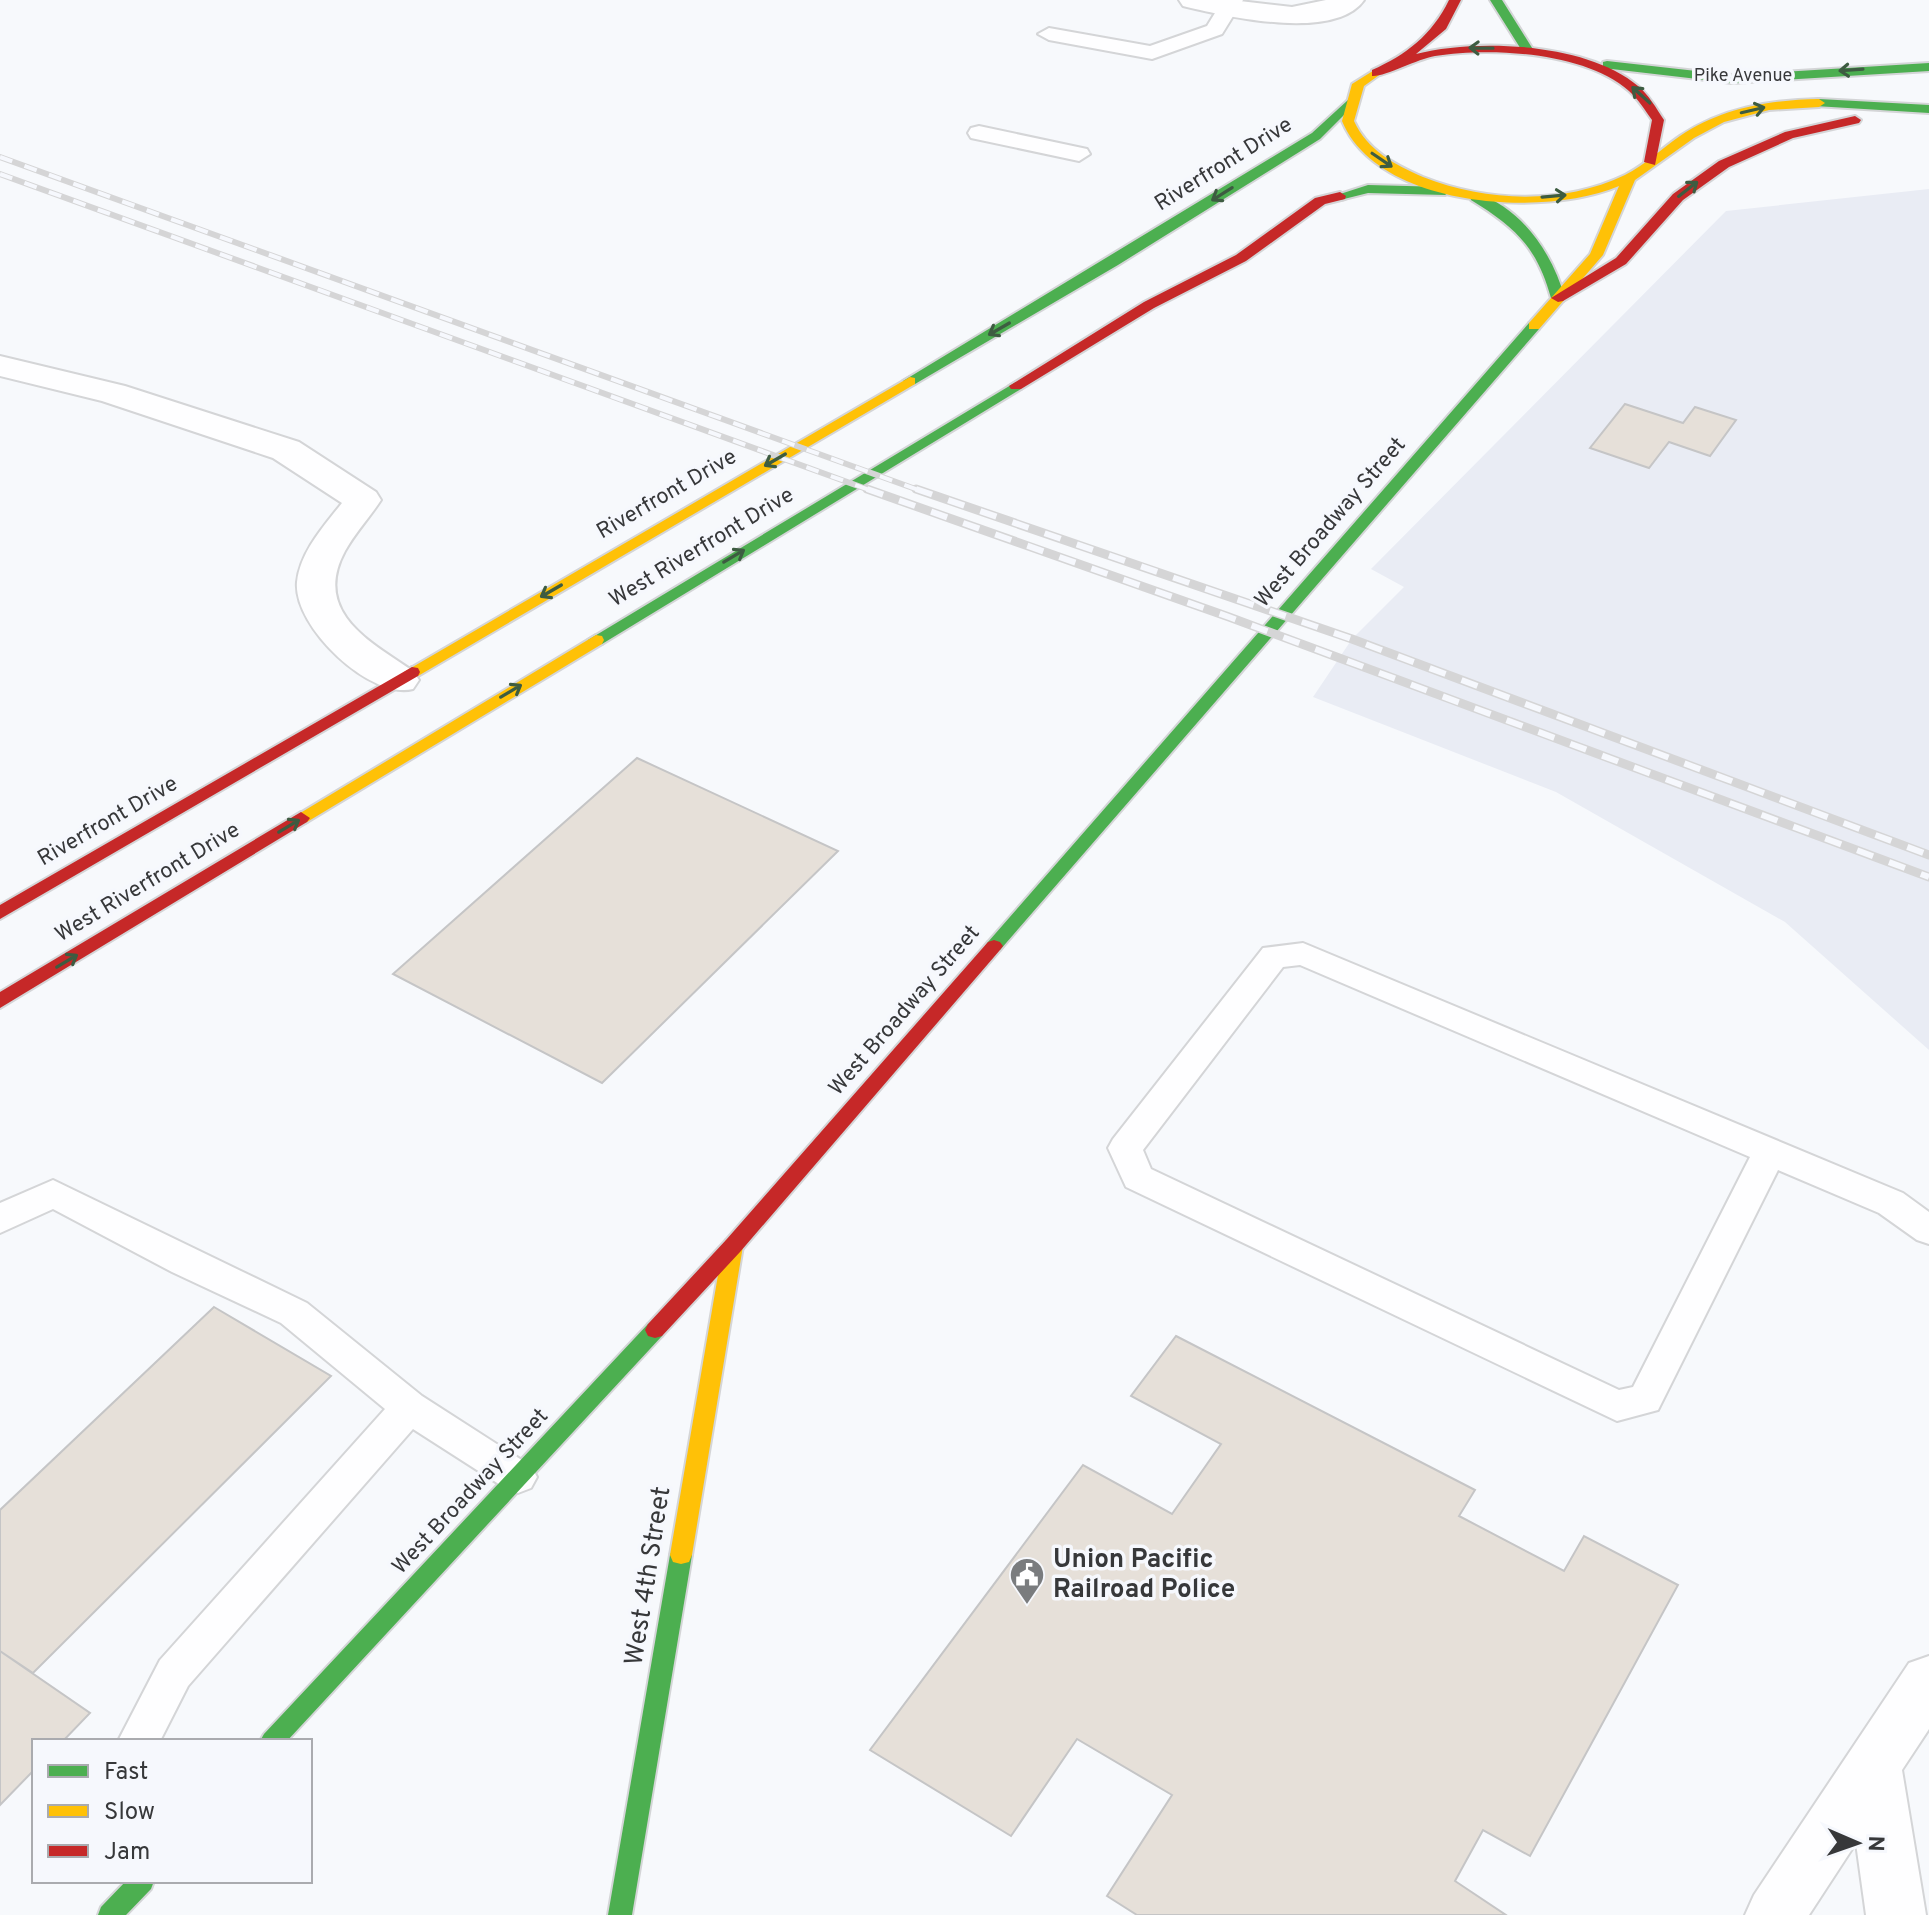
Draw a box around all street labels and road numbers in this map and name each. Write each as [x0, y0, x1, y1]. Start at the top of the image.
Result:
street label: Pike Avenue [1694, 65, 1792, 88]
street label: Riverfront Drive [1150, 112, 1298, 218]
street label: West Broadway Street [1250, 432, 1412, 614]
street label: Riverfront Drive [592, 444, 742, 546]
street label: West Riverfront Drive [605, 482, 799, 614]
street label: Riverfront Drive [33, 771, 183, 873]
street label: West Riverfront Drive [51, 817, 245, 949]
street label: West Broadway Street [824, 920, 986, 1102]
street label: West Broadway Street [387, 1403, 555, 1581]
street label: West 4th Street [619, 1484, 679, 1668]

